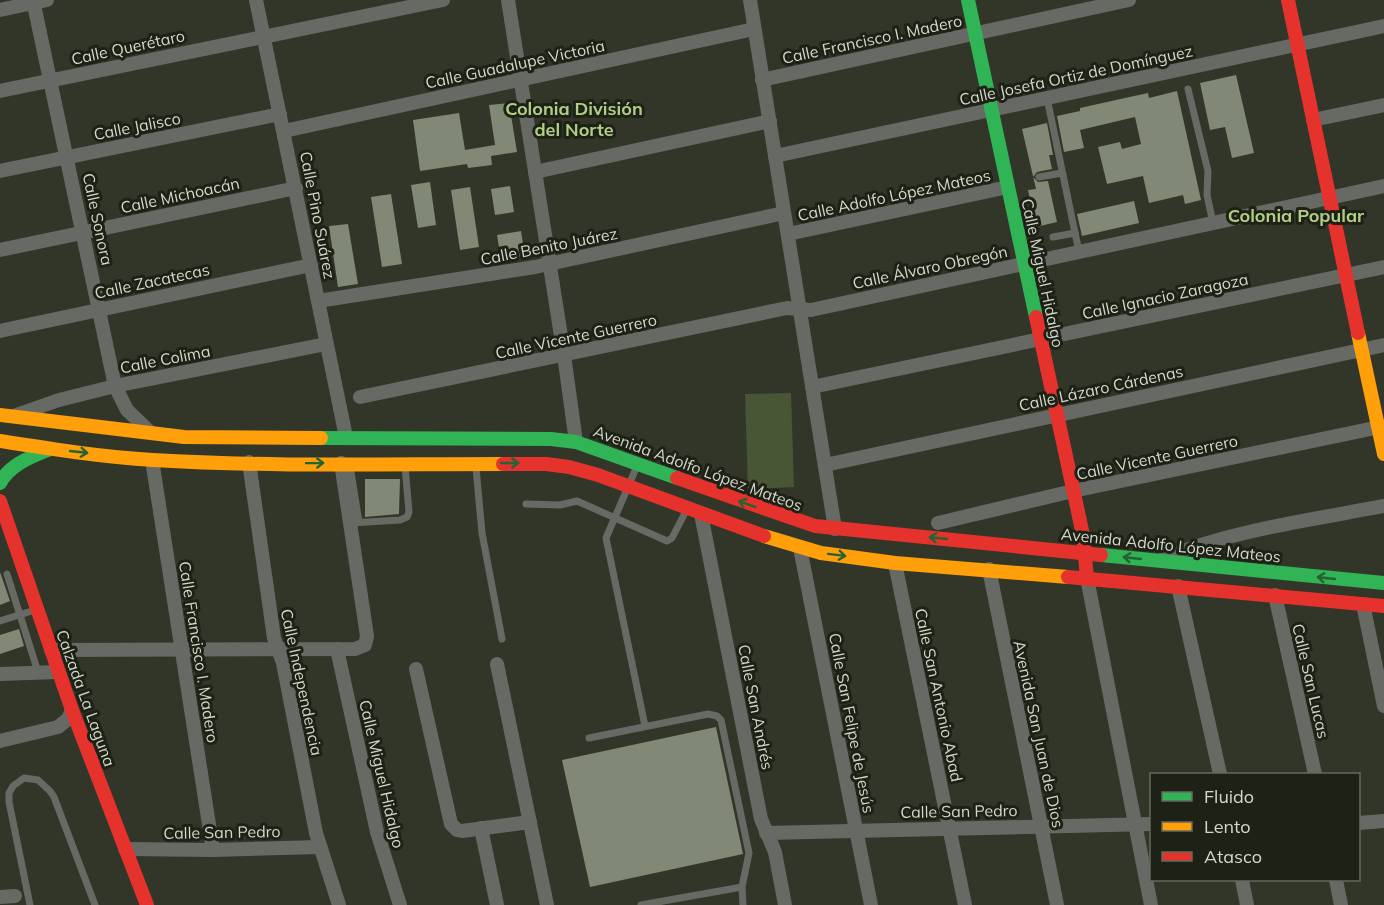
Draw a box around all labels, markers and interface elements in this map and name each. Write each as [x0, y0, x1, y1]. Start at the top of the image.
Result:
street label: Calle Francisco I. Madero [780, 10, 964, 68]
street label: Calle Querétaro [69, 25, 187, 69]
street label: Calle Guadalupe Victoria [424, 35, 606, 93]
street label: Calle Josefa Ortiz de Domínguez [957, 40, 1195, 110]
district label: Colonia División del Norte [505, 97, 643, 141]
street label: Calle Jalisco [92, 108, 182, 144]
street label: Calle Pino Suárez [296, 150, 340, 280]
street label: Calle Adolfo López Mateos [796, 165, 992, 225]
street label: Calle Sonora [78, 171, 118, 267]
street label: Calle Michoacán [119, 173, 241, 217]
street label: Calle Miguel Hidalgo [1017, 197, 1069, 349]
district label: Colonia Popular [1228, 204, 1365, 227]
street label: Calle Benito Juárez [479, 223, 619, 269]
street label: Calle Álvaro Obregón [851, 241, 1009, 293]
street label: Calle Zacatecas [93, 259, 211, 303]
street label: Calle Ignacio Zaragoza [1080, 269, 1250, 323]
street label: Calle Vicente Guerrero [493, 309, 659, 363]
street label: Calle Colima [118, 340, 212, 378]
street label: Calle Lázaro Cárdenas [1017, 361, 1185, 415]
street label: Avenida Adolfo López Mateos [591, 421, 805, 515]
street label: Calle Vicente Guerrero [1074, 430, 1240, 484]
one-way arrow [68, 447, 88, 458]
one-way arrow [305, 457, 325, 469]
one-way arrow [500, 457, 520, 469]
one-way arrow [738, 497, 757, 508]
street label: Avenida Adolfo López Mateos [1060, 524, 1282, 566]
one-way arrow [928, 532, 948, 543]
one-way arrow [827, 550, 847, 561]
one-way arrow [1122, 552, 1142, 563]
street label: Calle Francisco I. Madero [175, 560, 223, 744]
one-way arrow [1316, 572, 1336, 583]
street label: Calle San Antonio Abad [911, 606, 967, 784]
street label: Calle Independencia [277, 607, 327, 757]
street label: Calle San Lucas [1288, 622, 1334, 740]
street label: Calzada La Laguna [52, 627, 120, 769]
street label: Calle San Felipe de Jesús [825, 631, 879, 815]
street label: Avenida San Juan de Dios [1009, 638, 1069, 830]
street label: Calle San Andrés [734, 643, 778, 771]
street label: Calle Miguel Hidalgo [355, 698, 409, 850]
legend [1150, 773, 1360, 881]
text: Fluido [1204, 785, 1254, 808]
street label: Calle San Pedro [900, 800, 1018, 822]
text: Lento [1204, 815, 1251, 838]
street label: Calle San Pedro [163, 821, 281, 843]
text: Atasco [1204, 845, 1262, 868]

